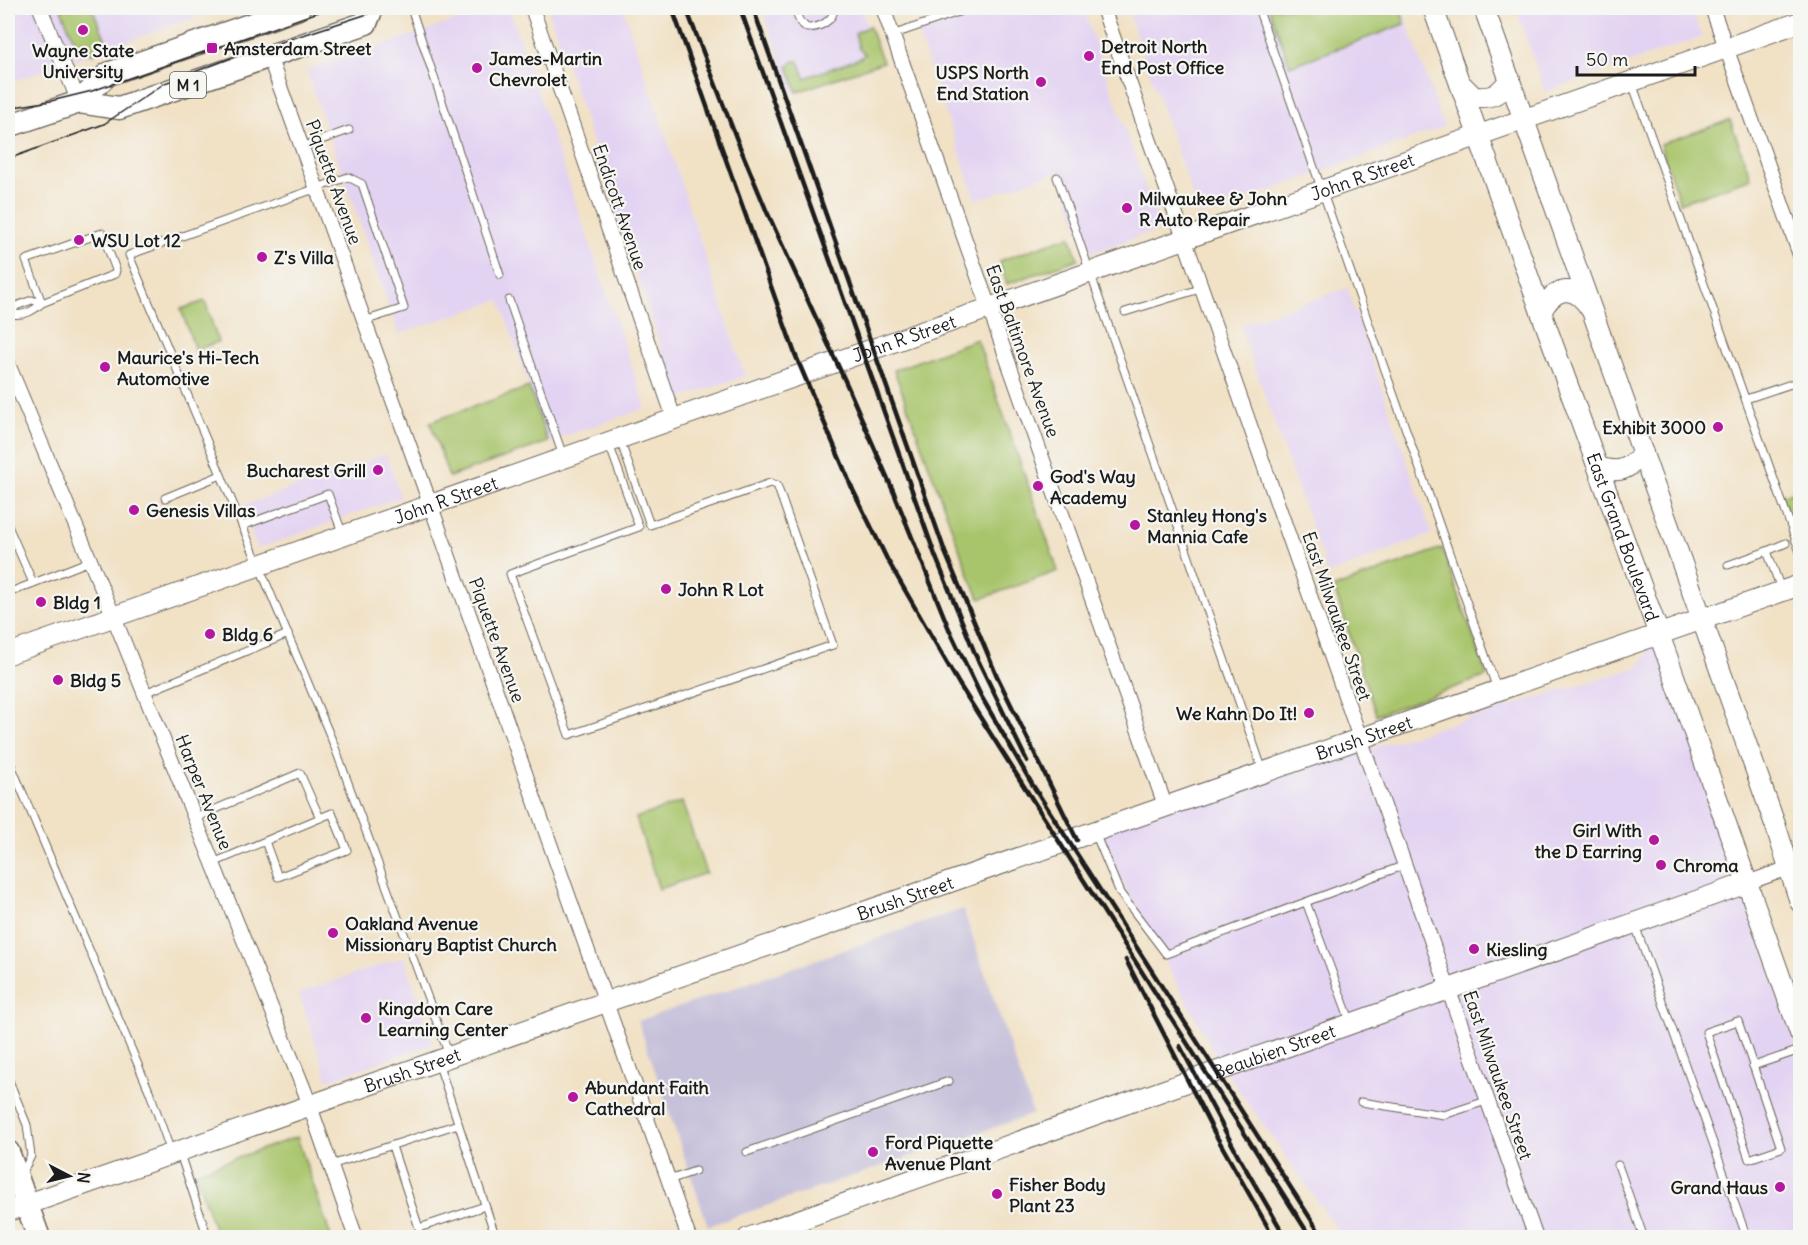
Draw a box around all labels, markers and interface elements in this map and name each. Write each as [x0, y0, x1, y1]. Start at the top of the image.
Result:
marker: Wayne State University [76, 23, 90, 37]
place label: Detroit North End Post Office [1101, 35, 1224, 79]
place label: Amsterdam Street [224, 37, 372, 60]
place label: Wayne State University [32, 39, 134, 83]
scale bar [1577, 39, 1696, 77]
marker: Amsterdam Street [205, 41, 219, 55]
place label: James-Martin Chevrolet [489, 47, 603, 91]
text: 50 m [1586, 48, 1628, 71]
marker: Detroit North End Post Office [1082, 49, 1096, 63]
marker: James-Martin Chevrolet [470, 61, 484, 75]
place label: USPS North End Station [935, 61, 1030, 105]
road number: M 1 [170, 72, 206, 98]
marker: USPS North End Station [1034, 75, 1048, 89]
street label: Piquette Avenue [301, 116, 367, 248]
street label: Endicott Avenue [588, 141, 652, 273]
street label: John R Street [1307, 148, 1417, 205]
place label: Milwaukee & John R Auto Repair [1139, 187, 1288, 231]
marker: Milwaukee & John R Auto Repair [1120, 201, 1134, 215]
place label: WSU Lot 12 [91, 229, 181, 252]
marker: WSU Lot 12 [72, 233, 86, 247]
place label: Z's Villa [274, 246, 334, 269]
marker: Z's Villa [255, 250, 269, 264]
street label: East Baltimore Avenue [981, 261, 1065, 441]
street label: John R Street [849, 309, 959, 367]
place label: Maurice's Hi-Tech Automotive [117, 346, 260, 390]
marker: Maurice's Hi-Tech Automotive [98, 360, 112, 374]
place label: Exhibit 3000 [1602, 416, 1706, 439]
marker: Exhibit 3000 [1711, 420, 1725, 434]
street label: East Grand Boulevard [1582, 449, 1665, 625]
place label: Bucharest Grill [246, 459, 366, 482]
marker: Bucharest Grill [371, 463, 385, 477]
place label: God's Way Academy [1050, 465, 1136, 509]
street label: John R Street [391, 471, 500, 529]
marker: God's Way Academy [1031, 479, 1045, 493]
place label: Genesis Villas [146, 499, 255, 522]
marker: Genesis Villas [127, 503, 141, 517]
place label: Stanley Hong's Mannia Cafe [1147, 504, 1267, 548]
marker: Stanley Hong's Mannia Cafe [1128, 518, 1142, 532]
street label: East Milwaukee Street [1297, 528, 1377, 704]
street label: Piquette Avenue [464, 574, 530, 706]
place label: John R Lot [678, 578, 765, 601]
marker: John R Lot [659, 582, 673, 596]
place label: Bldg 1 [53, 591, 101, 614]
marker: Bldg 1 [34, 595, 48, 609]
place label: Bldg 6 [222, 623, 273, 646]
marker: Bldg 6 [203, 627, 217, 641]
place label: Bldg 5 [70, 669, 121, 692]
marker: Bldg 5 [51, 673, 65, 687]
place label: We Kahn Do It! [1176, 702, 1297, 725]
marker: We Kahn Do It! [1302, 706, 1316, 720]
street label: Brush Street [1312, 710, 1415, 765]
street label: Harper Avenue [170, 731, 238, 853]
place label: Girl With the D Earring [1535, 819, 1643, 863]
marker: Girl With the D Earring [1647, 833, 1661, 847]
place label: Chroma [1673, 854, 1739, 877]
marker: Chroma [1654, 858, 1668, 872]
street label: Brush Street [854, 870, 956, 925]
place label: Oakland Avenue Missionary Baptist Church [345, 912, 557, 956]
marker: Oakland Avenue Missionary Baptist Church [326, 926, 340, 940]
place label: Kiesling [1486, 938, 1548, 961]
marker: Kiesling [1467, 942, 1481, 956]
street label: East Milwaukee Street [1458, 987, 1538, 1163]
place label: Kingdom Care Learning Center [378, 997, 509, 1041]
marker: Kingdom Care Learning Center [359, 1011, 373, 1025]
street label: Beaubien Street [1209, 1019, 1338, 1084]
street label: Brush Street [361, 1042, 463, 1097]
place label: Abundant Faith Cathedral [585, 1076, 710, 1120]
marker: Abundant Faith Cathedral [566, 1090, 580, 1104]
place label: Ford Piquette Avenue Plant [885, 1131, 993, 1175]
marker: Ford Piquette Avenue Plant [866, 1145, 880, 1159]
north arrow [39, 1146, 99, 1206]
text: N [73, 1171, 94, 1185]
place label: Fisher Body Plant 23 [1009, 1173, 1106, 1217]
place label: Grand Haus [1670, 1176, 1768, 1199]
marker: Grand Haus [1773, 1180, 1787, 1194]
marker: Fisher Body Plant 23 [990, 1187, 1004, 1201]

